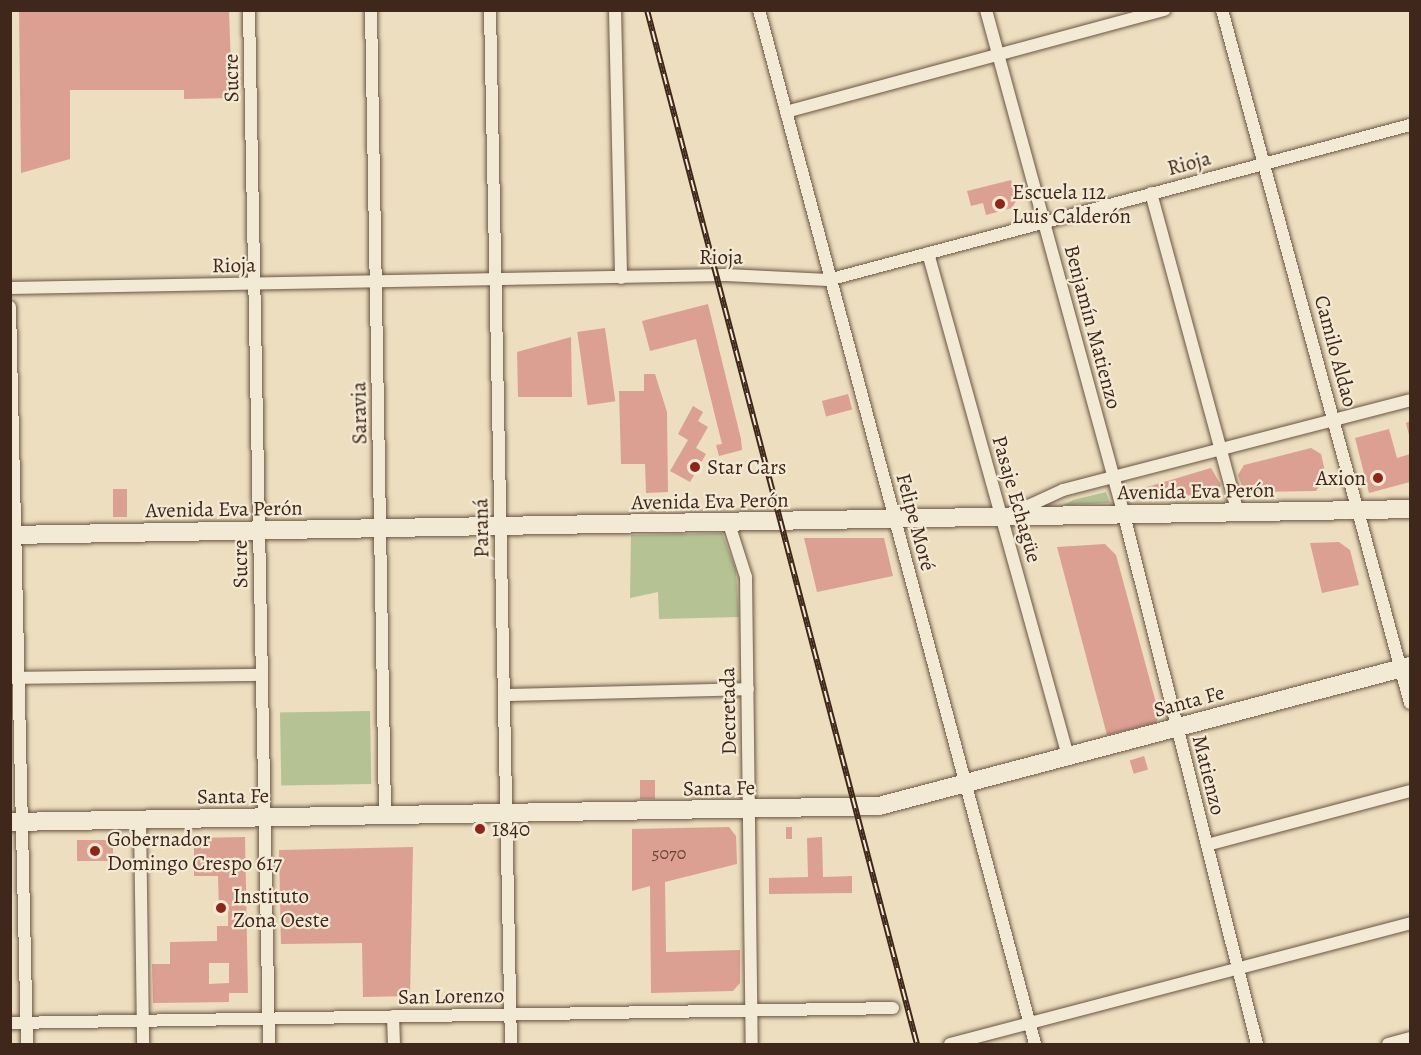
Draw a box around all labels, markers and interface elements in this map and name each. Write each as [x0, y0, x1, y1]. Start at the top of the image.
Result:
street label: Sucre [218, 53, 244, 103]
street label: Rioja [1164, 145, 1214, 181]
place label: Escuela 112 Luis Calderón [1012, 179, 1131, 229]
marker: Escuela 112 Luis Calderón [993, 197, 1007, 211]
street label: Benjamín Matienzo [1059, 242, 1127, 412]
street label: Rioja [699, 244, 743, 270]
street label: Rioja [212, 252, 256, 278]
street label: Camilo Aldao [1309, 292, 1363, 410]
street label: Saravia [346, 381, 372, 445]
street label: Pasaje Echagüe [987, 433, 1047, 565]
place label: Star Cars [707, 454, 786, 480]
marker: Star Cars [688, 460, 702, 474]
place label: Axion [1316, 465, 1366, 491]
street label: Felipe Moré [891, 470, 941, 574]
marker: Axion [1371, 471, 1385, 485]
street label: Avenida Eva Perón [1117, 477, 1275, 505]
street label: Avenida Eva Perón [631, 487, 789, 515]
street label: Avenida Eva Perón [145, 495, 303, 523]
street label: Paraná [468, 498, 494, 558]
street label: Sucre [227, 539, 253, 589]
street label: Decretada [715, 667, 741, 755]
street label: Santa Fe [1151, 679, 1227, 723]
street label: Matienzo [1187, 733, 1231, 817]
street label: Santa Fe [683, 775, 755, 801]
street label: Santa Fe [197, 783, 269, 809]
place label: 1840 [492, 816, 530, 842]
marker: 1840 [473, 822, 487, 836]
place label: Gobernador Domingo Crespo 617 [107, 826, 282, 876]
house number: 5070 [652, 842, 686, 864]
marker: Gobernador Domingo Crespo 617 [88, 844, 102, 858]
place label: Instituto Zona Oeste [233, 883, 329, 933]
marker: Instituto Zona Oeste [214, 901, 228, 915]
street label: San Lorenzo [398, 982, 504, 1010]

